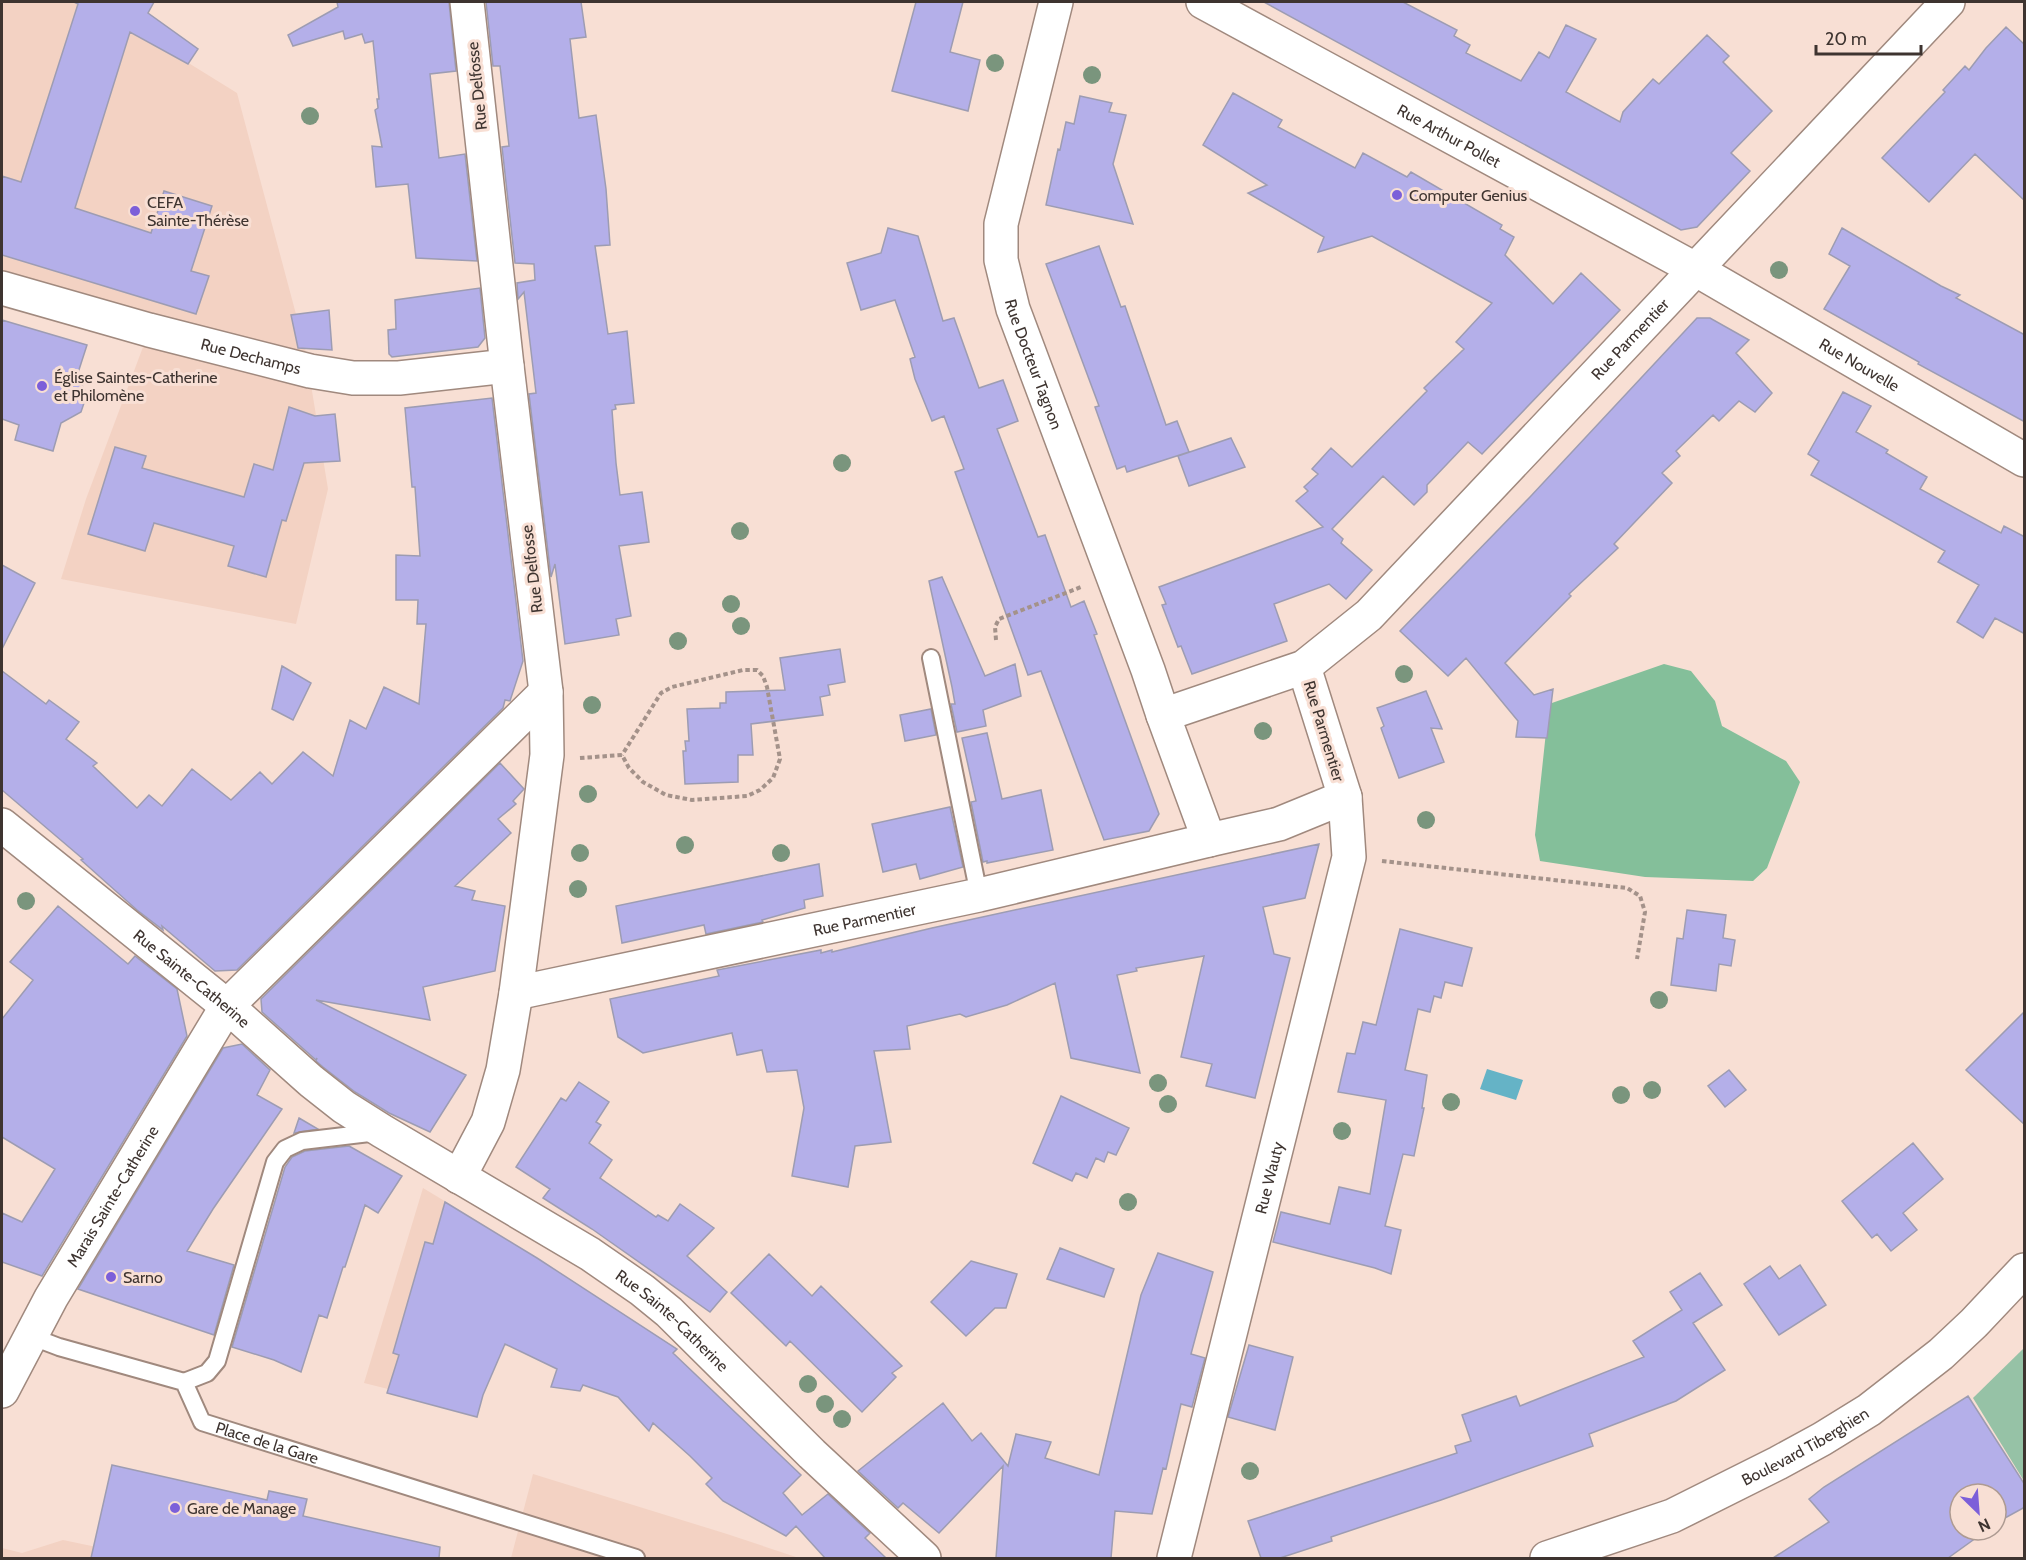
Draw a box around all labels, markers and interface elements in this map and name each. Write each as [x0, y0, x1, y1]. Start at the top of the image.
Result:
scale bar [1816, 18, 1921, 56]
text: 20 m [1825, 28, 1867, 50]
street label: Rue Delfosse [463, 41, 491, 131]
street label: Rue Arthur Pollet [1394, 100, 1505, 172]
place label: Computer Genius [1409, 186, 1528, 205]
marker: Computer Genius [1390, 188, 1404, 202]
place label: CEFA Sainte-Thérèse [147, 193, 249, 230]
marker: CEFA Sainte-Thérèse [128, 204, 142, 218]
street label: Rue Parmentier [1587, 294, 1673, 383]
street label: Rue Docteur Tagnon [1001, 297, 1067, 432]
street label: Rue Dechamps [199, 334, 303, 378]
street label: Rue Nouvelle [1816, 334, 1903, 395]
place label: Église Saintes-Catherine et Philomène [54, 368, 218, 405]
marker: Église Saintes-Catherine et Philomène [35, 379, 49, 393]
street label: Rue Delfosse [517, 524, 547, 614]
street label: Rue Parmentier [1300, 678, 1349, 785]
street label: Rue Parmentier [811, 899, 918, 939]
street label: Rue Sainte-Catherine [130, 925, 254, 1031]
street label: Marais Sainte-Catherine [62, 1122, 162, 1270]
street label: Rue Wauty [1251, 1140, 1287, 1216]
street label: Rue Sainte-Catherine [612, 1265, 733, 1375]
place label: Sarno [123, 1268, 163, 1287]
marker: Sarno [104, 1270, 118, 1284]
street label: Boulevard Tiberghien [1738, 1403, 1872, 1489]
street label: Place de la Gare [213, 1417, 321, 1467]
north arrow [1948, 1482, 2008, 1542]
place label: Gare de Manage [187, 1499, 296, 1518]
marker: Gare de Manage [168, 1501, 182, 1515]
text: N [1975, 1514, 1993, 1536]

